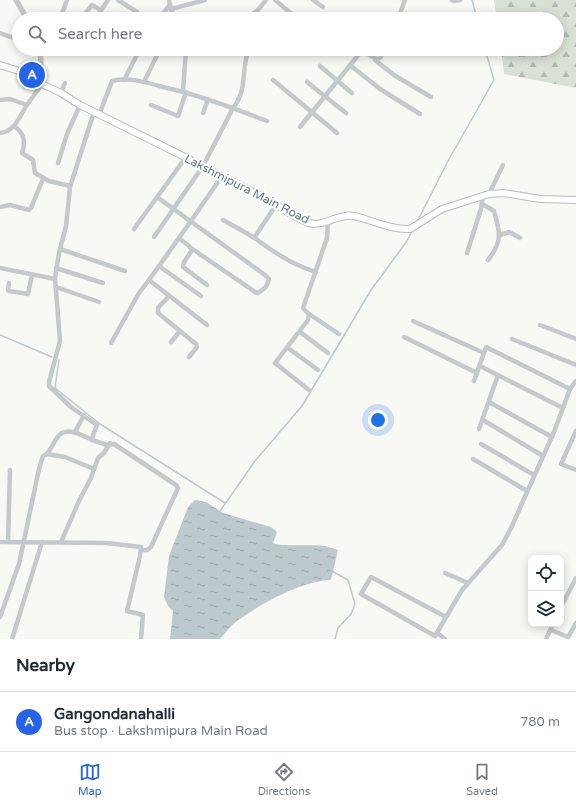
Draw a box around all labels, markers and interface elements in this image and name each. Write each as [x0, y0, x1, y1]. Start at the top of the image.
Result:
search box [12, 12, 564, 56]
icon: search [26, 23, 48, 45]
text: Search here [58, 25, 142, 43]
pin: A [19, 60, 45, 90]
street label: Lakshmipura Main Road [182, 151, 312, 227]
your location [368, 410, 388, 430]
map controls [528, 555, 564, 627]
button: locate [528, 555, 564, 591]
button: layers [528, 591, 564, 627]
text: Nearby [16, 655, 75, 676]
text: Gangondanahalli [54, 705, 175, 723]
text: A [24, 714, 34, 730]
text: 780 m [520, 714, 560, 730]
text: Bus stop · Lakshmipura Main Road [54, 723, 268, 739]
tab: Map [78, 761, 102, 798]
tab: Directions [258, 761, 310, 798]
tab: Saved [466, 761, 498, 798]

